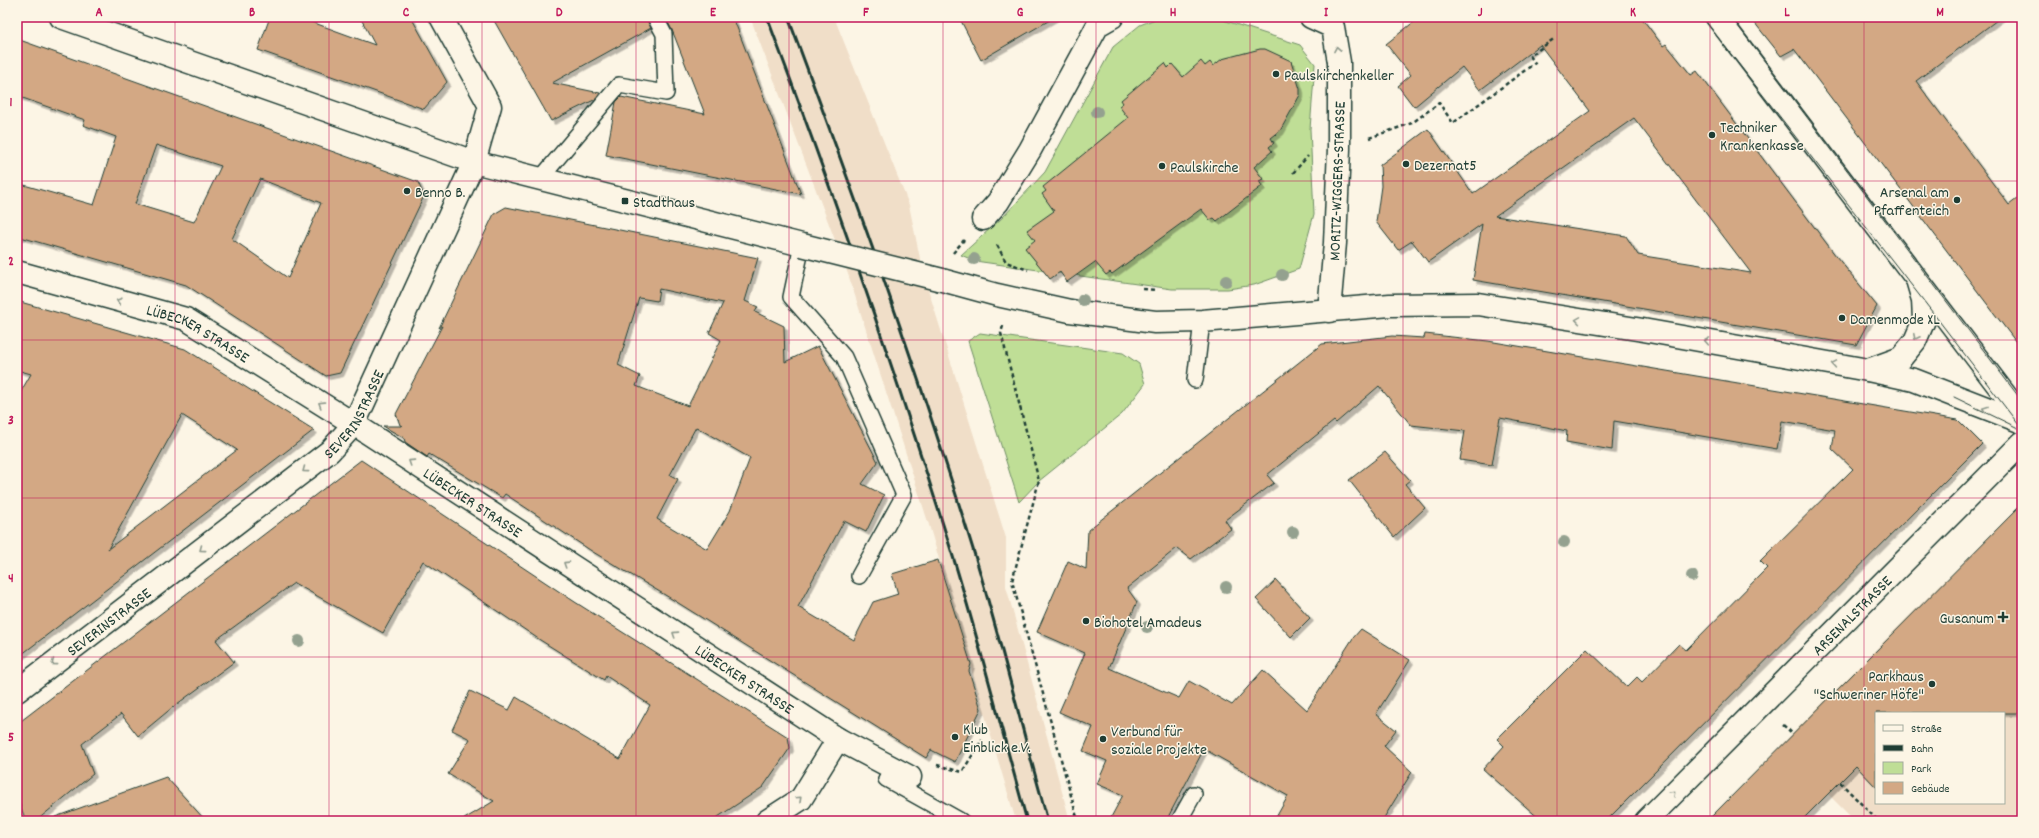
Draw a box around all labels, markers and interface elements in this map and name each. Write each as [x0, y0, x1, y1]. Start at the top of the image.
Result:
text: A [95, 4, 103, 23]
text: B [249, 4, 255, 23]
text: C [403, 4, 410, 23]
text: D [556, 4, 563, 23]
text: E [710, 4, 717, 23]
text: F [863, 4, 869, 23]
text: G [1017, 4, 1024, 23]
text: H [1170, 4, 1177, 23]
text: I [1324, 4, 1329, 23]
text: J [1478, 4, 1483, 23]
text: K [1630, 4, 1636, 23]
text: L [1784, 4, 1790, 23]
text: M [1936, 4, 1944, 23]
one-way arrow [1333, 46, 1342, 52]
place label: Paulskirchenkeller [1284, 65, 1394, 88]
marker: Paulskirchenkeller [1271, 69, 1281, 79]
text: 1 [10, 94, 13, 113]
street label: MORITZ-WIGGERS-STRASSE [1324, 100, 1353, 261]
place label: Techniker Krankenkasse [1720, 117, 1804, 158]
marker: Techniker Krankenkasse [1707, 130, 1717, 140]
place label: Dezernat5 [1414, 155, 1477, 178]
place label: Paulskirche [1170, 157, 1238, 180]
marker: Dezernat5 [1401, 159, 1411, 169]
marker: Paulskirche [1157, 161, 1167, 171]
place label: Benno B. [415, 182, 465, 205]
place label: Arsenal am Pfaffenteich [1874, 182, 1949, 223]
marker: Benno B. [402, 186, 412, 196]
place label: Stadthaus [633, 192, 696, 215]
marker: Arsenal am Pfaffenteich [1952, 195, 1962, 205]
marker: Stadthaus [620, 196, 630, 206]
text: 2 [8, 253, 14, 272]
one-way arrow [116, 297, 123, 306]
street label: LÜBECKER STRASSE [143, 299, 254, 370]
place label: Damenmode XL [1850, 309, 1940, 332]
marker: Damenmode XL [1837, 313, 1847, 323]
one-way arrow [1575, 316, 1581, 325]
one-way arrow [1913, 332, 1921, 340]
one-way arrow [1703, 338, 1710, 346]
one-way arrow [1831, 361, 1838, 369]
street label: SEVERINSTRASSE [320, 366, 392, 466]
one-way arrow [318, 401, 325, 408]
one-way arrow [1982, 405, 1989, 413]
text: 3 [8, 412, 14, 431]
one-way arrow [408, 460, 415, 467]
street label: LÜBECKER STRASSE [418, 463, 527, 545]
one-way arrow [303, 466, 310, 473]
one-way arrow [200, 545, 207, 552]
one-way arrow [563, 561, 570, 568]
text: 4 [8, 570, 14, 589]
street label: ARSENALSTRASSE [1808, 570, 1899, 662]
street label: SEVERINSTRASSE [63, 583, 158, 663]
place label: Gusanum [1940, 608, 1994, 631]
marker: Gusanum [1997, 611, 2009, 623]
place label: Biohotel Amadeus [1094, 612, 1202, 635]
marker: Biohotel Amadeus [1081, 616, 1091, 626]
one-way arrow [673, 632, 680, 639]
street label: LÜBECKER STRASSE [690, 640, 798, 722]
one-way arrow [52, 658, 59, 665]
place label: Parkhaus "Schweriner Höfe" [1814, 666, 1924, 707]
marker: Parkhaus "Schweriner Höfe" [1927, 679, 1937, 689]
legend [1875, 712, 2005, 804]
place label: Klub Einblick e.V. [963, 719, 1031, 760]
place label: Verbund für soziale Projekte [1111, 721, 1207, 762]
text: Straße [1911, 721, 1942, 738]
text: 5 [8, 729, 14, 748]
marker: Klub Einblick e.V. [950, 732, 960, 742]
marker: Verbund für soziale Projekte [1098, 734, 1108, 744]
text: Bahn [1911, 741, 1934, 758]
text: Park [1911, 761, 1932, 778]
text: Gebäude [1911, 781, 1950, 798]
one-way arrow [1668, 790, 1676, 798]
one-way arrow [794, 796, 802, 804]

